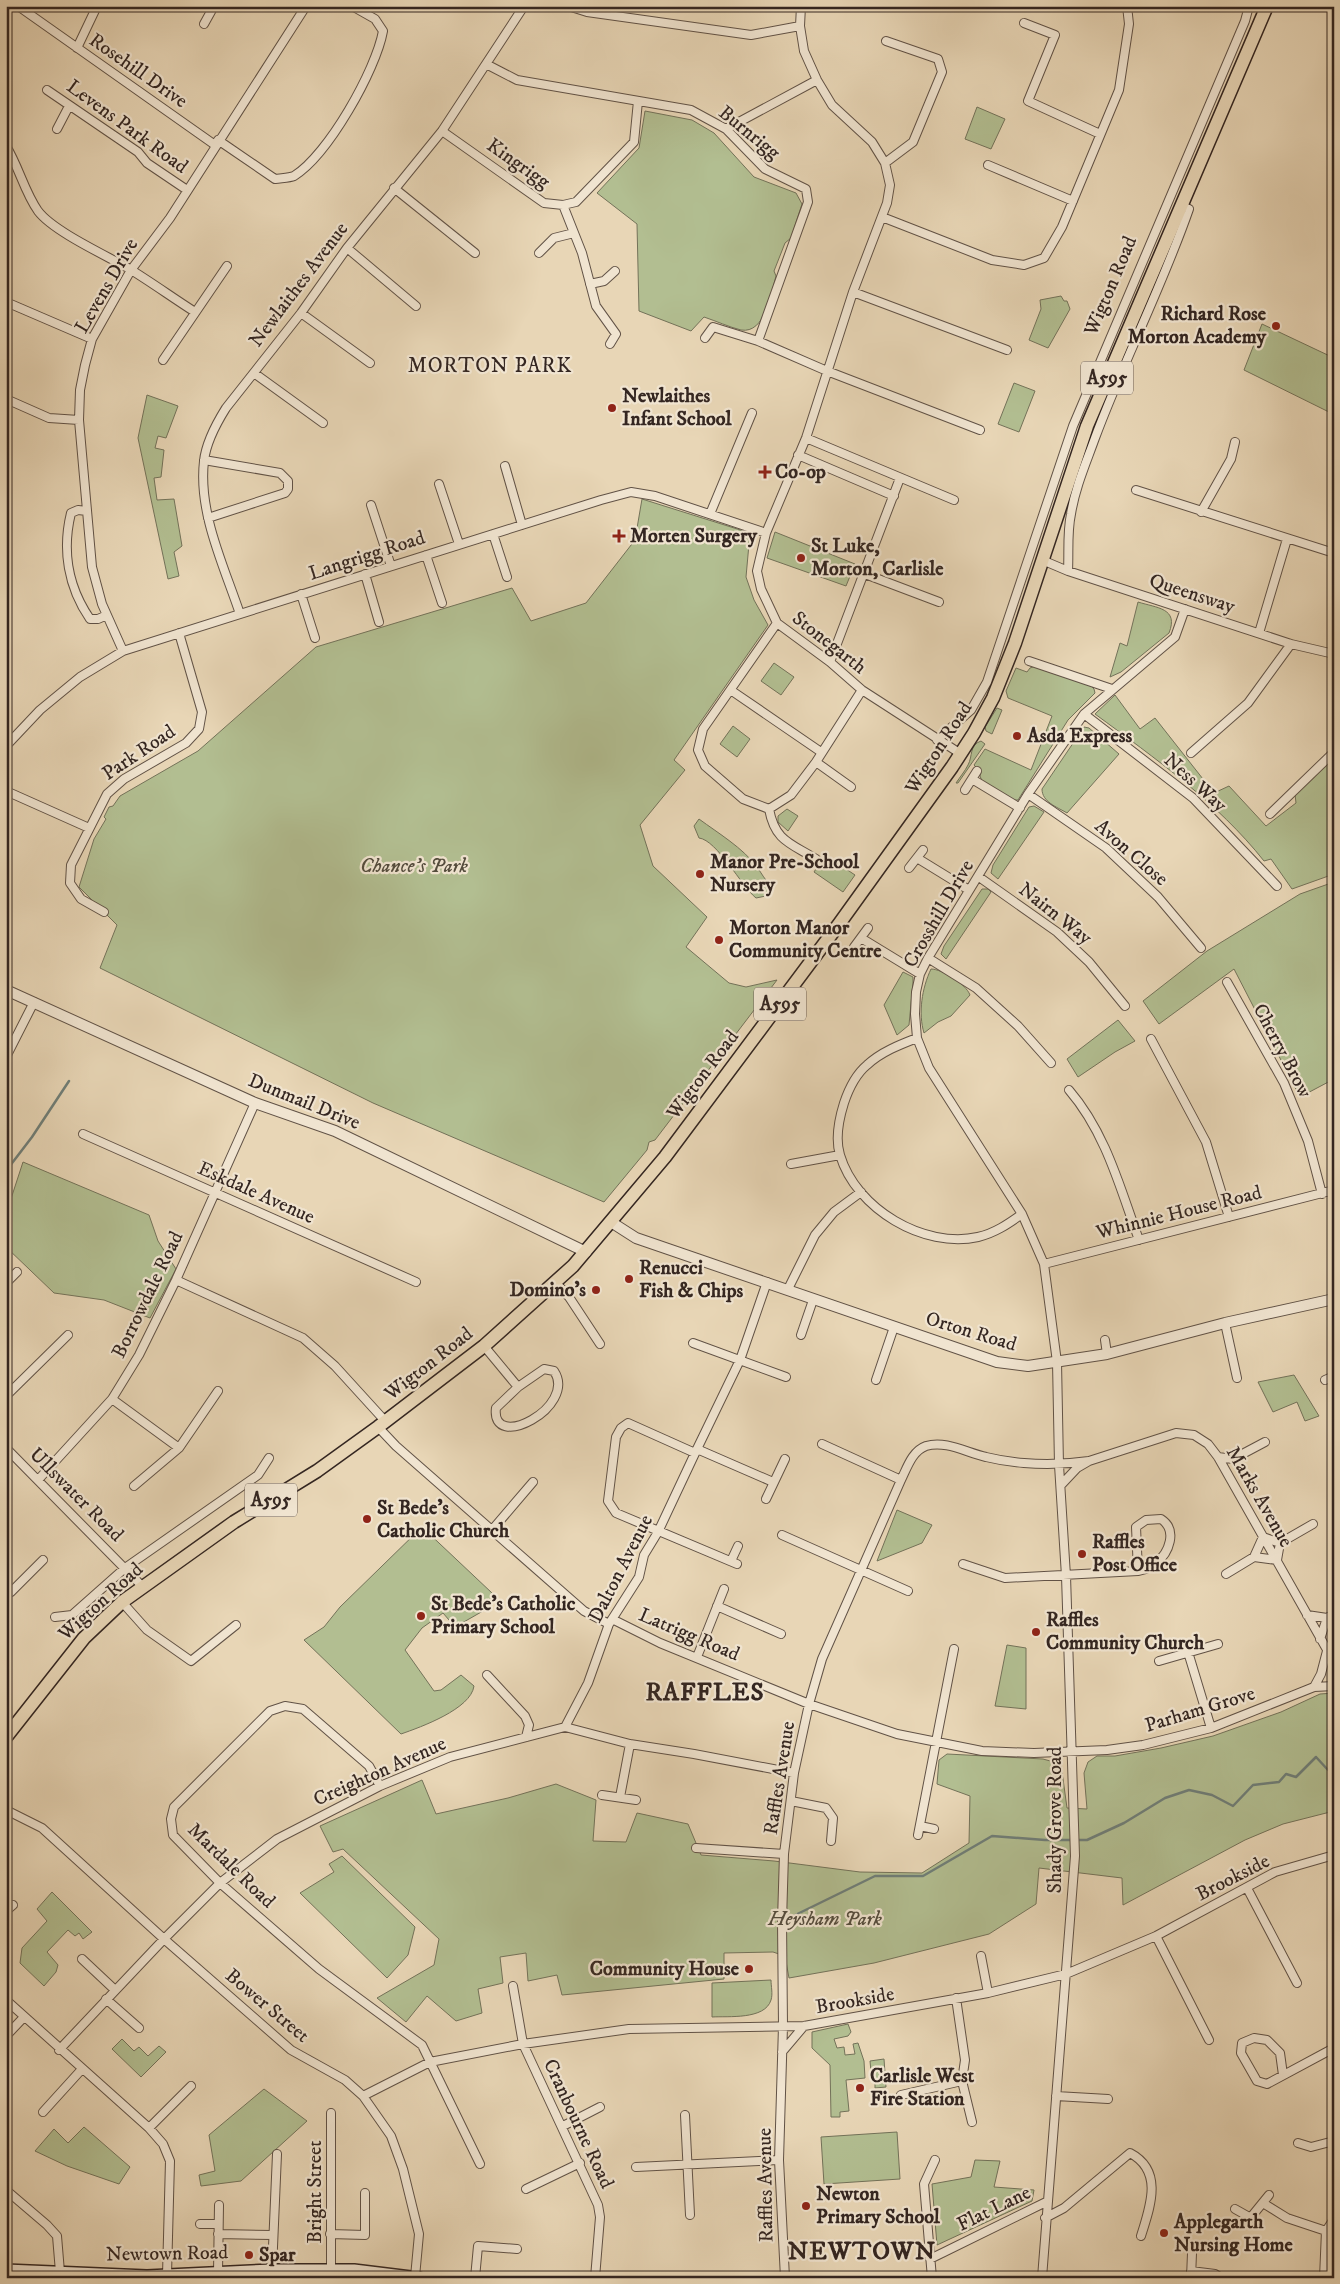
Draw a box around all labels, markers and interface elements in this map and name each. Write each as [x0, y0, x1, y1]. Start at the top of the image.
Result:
street label: Rosehill Drive [84, 28, 192, 114]
street label: Levens Park Road [61, 75, 193, 180]
street label: Burnrigg [713, 101, 785, 166]
street label: Kingrigg [482, 133, 555, 195]
street label: Newlaithes Avenue [244, 218, 354, 352]
street label: Wigton Road [1078, 233, 1143, 340]
street label: Levens Drive [70, 234, 144, 338]
place label: Richard Rose Morton Academy [1128, 302, 1267, 350]
marker: Richard Rose Morton Academy [1270, 320, 1282, 332]
district label: MORTON PARK [408, 353, 572, 379]
road number: A595 [1081, 362, 1133, 394]
place label: Newlaithes Infant School [622, 384, 732, 432]
marker: Newlaithes Infant School [606, 402, 618, 414]
place label: Co-op [775, 460, 826, 485]
marker: Co-op [759, 466, 771, 478]
place label: Morten Surgery [630, 524, 758, 549]
street label: Langrigg Road [306, 525, 428, 587]
marker: Morten Surgery [612, 529, 626, 543]
place label: St Luke, Morton, Carlisle [811, 534, 944, 582]
marker: St Luke, Morton, Carlisle [795, 552, 807, 564]
street label: Queensway [1146, 568, 1239, 620]
street label: Stonegarth [787, 606, 872, 680]
street label: Wigton Road [899, 697, 978, 800]
street label: Park Road [98, 719, 180, 787]
place label: Asda Express [1026, 724, 1133, 749]
marker: Asda Express [1011, 730, 1023, 742]
street label: Ness Way [1158, 748, 1232, 818]
street label: Avon Close [1089, 814, 1173, 892]
place label: Manor Pre-School Nursery [710, 850, 860, 898]
park label: Chance's Park [360, 854, 469, 879]
street label: Crosshill Drive [898, 856, 980, 972]
marker: Manor Pre-School Nursery [694, 868, 706, 880]
street label: Nairn Way [1013, 877, 1097, 951]
place label: Morton Manor Community Centre [729, 916, 882, 964]
marker: Morton Manor Community Centre [713, 934, 725, 946]
road number: A595 [754, 988, 806, 1021]
street label: Cherry Brow [1247, 1000, 1317, 1103]
street label: Wigton Road [661, 1025, 745, 1125]
street label: Dunmail Drive [244, 1068, 364, 1136]
street label: Eskdale Avenue [194, 1156, 318, 1230]
street label: Whinnie House Road [1093, 1180, 1264, 1246]
street label: Borrowdale Road [107, 1227, 189, 1362]
place label: Renucci Fish & Chips [639, 1256, 744, 1304]
marker: Renucci Fish & Chips [623, 1273, 635, 1285]
place label: Domino's [510, 1278, 586, 1303]
marker: Domino's [590, 1284, 602, 1296]
street label: Orton Road [922, 1306, 1020, 1358]
street label: Wigton Road [379, 1322, 478, 1407]
street label: Marks Avenue [1220, 1442, 1298, 1552]
street label: Ullswater Road [24, 1443, 128, 1547]
road number: A595 [245, 1484, 297, 1516]
place label: St Bede's Catholic Church [377, 1496, 510, 1544]
street label: Dalton Avenue [583, 1511, 659, 1627]
marker: St Bede's Catholic Church [361, 1513, 373, 1525]
place label: Raffles Post Office [1092, 1530, 1178, 1578]
marker: Raffles Post Office [1076, 1548, 1088, 1560]
street label: Wigton Road [53, 1557, 149, 1647]
place label: St Bede's Catholic Primary School [431, 1592, 576, 1640]
street label: Latrigg Road [635, 1603, 743, 1667]
place label: Raffles Community Church [1046, 1608, 1205, 1656]
marker: St Bede's Catholic Primary School [415, 1610, 427, 1622]
marker: Raffles Community Church [1030, 1626, 1042, 1638]
district label: RAFFLES [645, 1677, 765, 1708]
street label: Parham Grove [1142, 1681, 1258, 1739]
street label: Raffles Avenue [759, 1719, 801, 1837]
street label: Creighton Avenue [310, 1732, 450, 1812]
street label: Shady Grove Road [1043, 1746, 1068, 1893]
street label: Mardale Road [182, 1818, 280, 1914]
street label: Brookside [1192, 1849, 1274, 1907]
park label: Heysham Park [767, 1907, 883, 1932]
place label: Community House [590, 1957, 740, 1982]
street label: Bower Street [220, 1963, 314, 2049]
marker: Community House [743, 1963, 755, 1975]
street label: Brookside [814, 1982, 896, 2020]
street label: Cranbourne Road [537, 2055, 619, 2193]
place label: Carlisle West Fire Station [870, 2064, 975, 2112]
marker: Carlisle West Fire Station [854, 2082, 866, 2094]
street label: Raffles Avenue [753, 2127, 779, 2243]
street label: Bright Street [303, 2140, 328, 2244]
street label: Flat Lane [953, 2180, 1035, 2238]
place label: Newton Primary School [816, 2182, 941, 2230]
marker: Newton Primary School [800, 2200, 812, 2212]
place label: Applegarth Nursing Home [1173, 2210, 1294, 2258]
marker: Applegarth Nursing Home [1158, 2227, 1170, 2239]
district label: NEWTOWN [788, 2236, 936, 2267]
street label: Newtown Road [106, 2240, 228, 2268]
place label: Spar [259, 2243, 296, 2268]
marker: Spar [243, 2249, 255, 2261]

